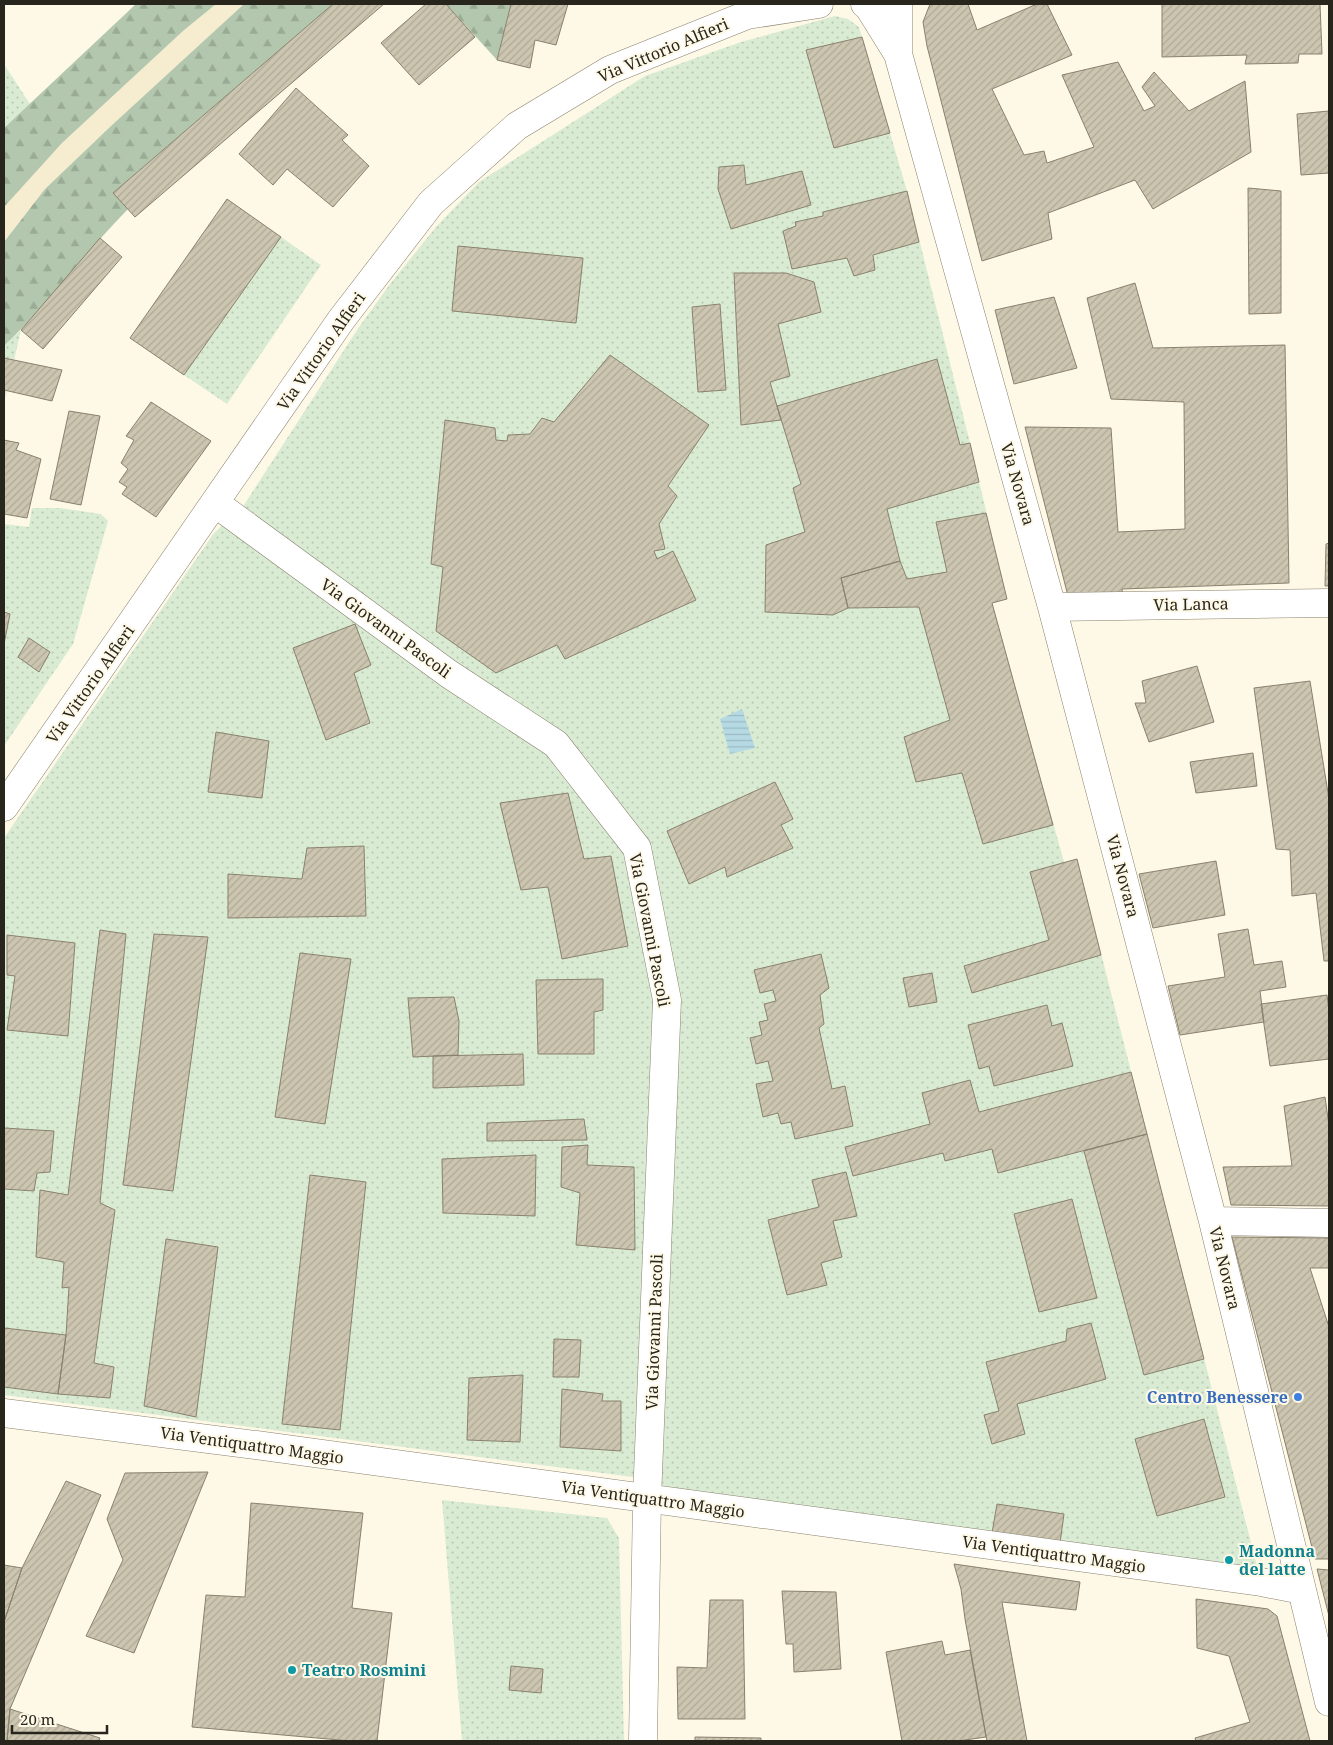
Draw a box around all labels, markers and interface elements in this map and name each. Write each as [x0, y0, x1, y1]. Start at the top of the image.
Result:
street label: Via Vittorio Alfieri [594, 13, 732, 87]
street label: Via Vittorio Alfieri [272, 288, 370, 414]
street label: Via Novara [996, 440, 1040, 528]
street label: Via Giovanni Pascoli [316, 573, 456, 683]
street label: Via Lanca [1153, 592, 1229, 616]
street label: Via Vittorio Alfieri [41, 621, 139, 747]
street label: Via Novara [1101, 832, 1145, 920]
street label: Via Giovanni Pascoli [624, 851, 676, 1009]
street label: Via Novara [1204, 1224, 1246, 1312]
street label: Via Giovanni Pascoli [640, 1254, 668, 1410]
place label: Centro Benessere [1147, 1386, 1288, 1408]
marker: Centro Benessere [1292, 1391, 1304, 1403]
street label: Via Ventiquattro Maggio [159, 1421, 345, 1469]
street label: Via Ventiquattro Maggio [560, 1475, 746, 1523]
street label: Via Ventiquattro Maggio [961, 1530, 1147, 1578]
place label: Madonna del latte [1239, 1540, 1315, 1580]
marker: Madonna del latte [1223, 1554, 1235, 1566]
place label: Teatro Rosmini [302, 1659, 426, 1681]
marker: Teatro Rosmini [286, 1664, 298, 1676]
scale bar [12, 1702, 108, 1734]
text: 20 m [20, 1709, 55, 1729]

